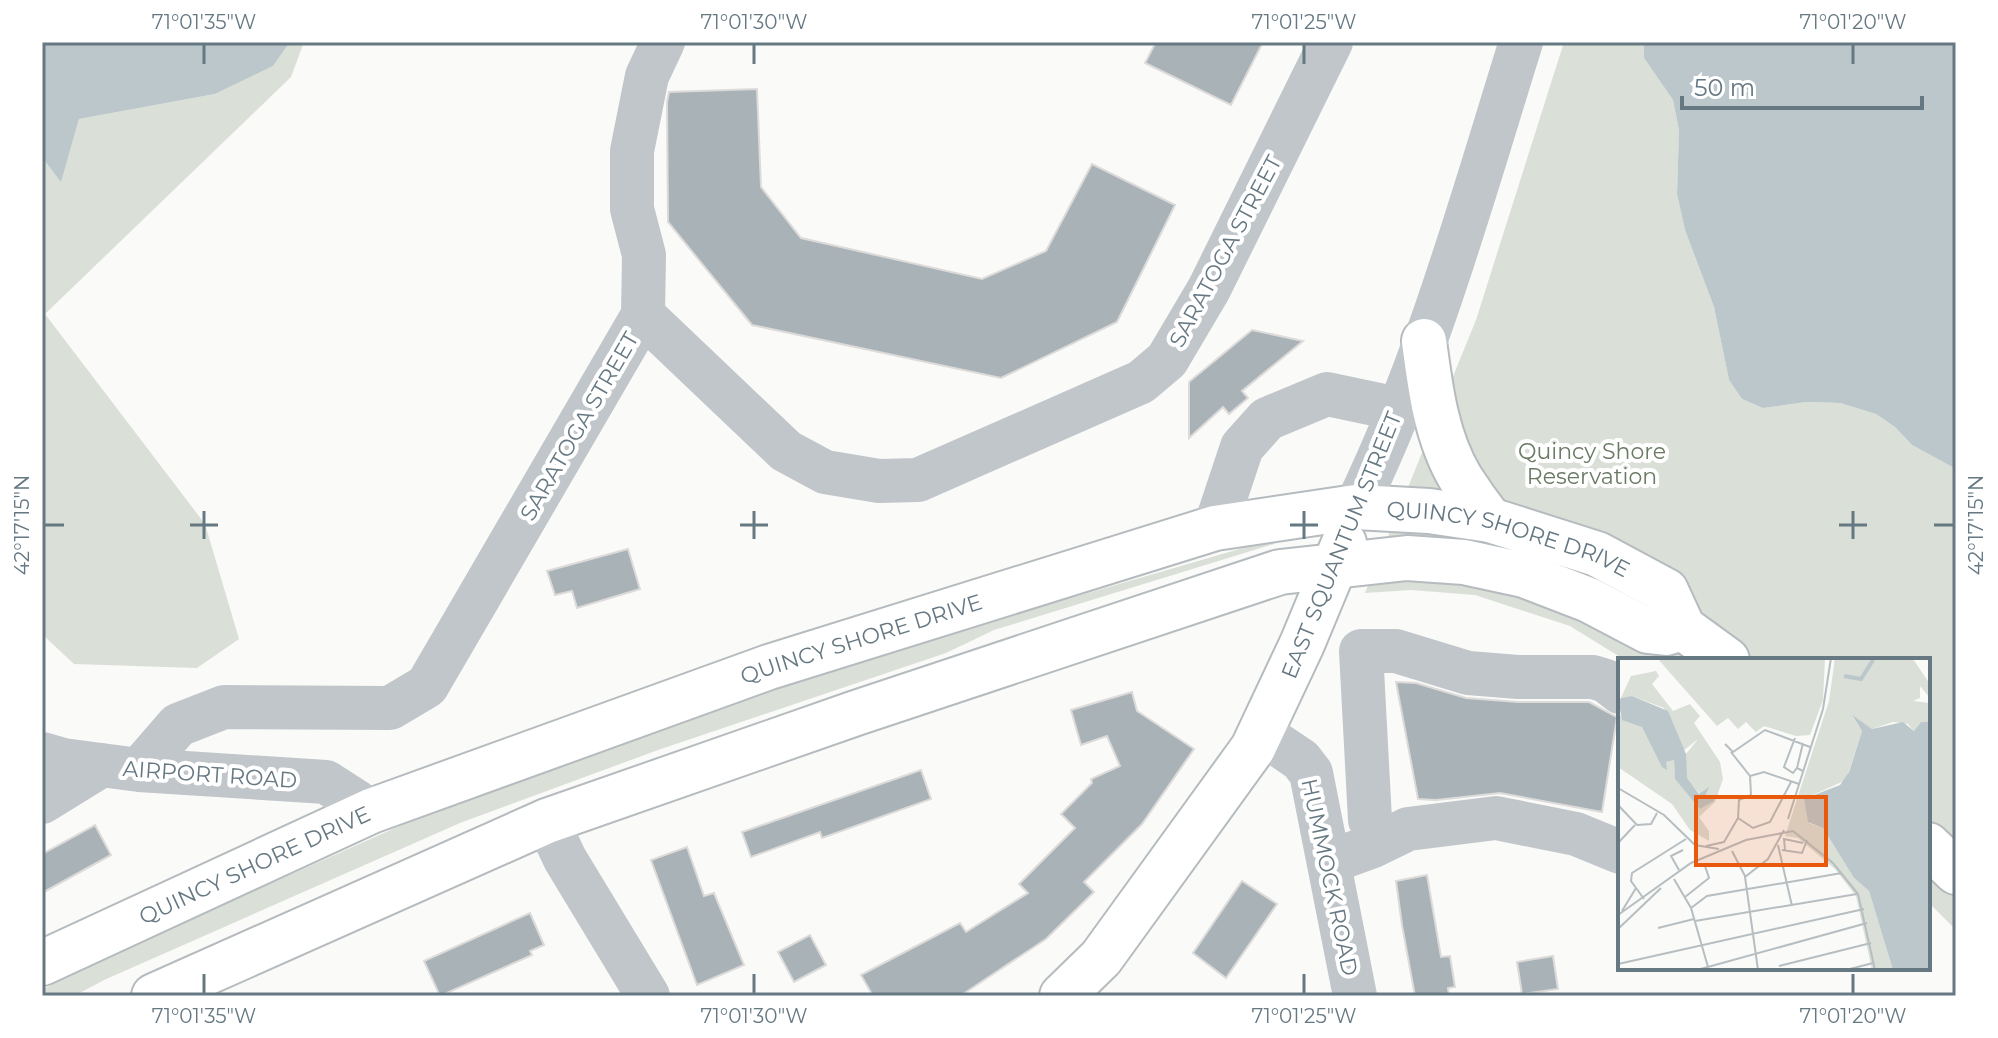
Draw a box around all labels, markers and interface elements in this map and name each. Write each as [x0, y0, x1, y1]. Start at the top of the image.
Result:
text: 71°01'35"W [152, 10, 256, 34]
text: 71°01'30"W [701, 10, 807, 34]
text: 71°01'25"W [1252, 10, 1356, 34]
text: 71°01'20"W [1799, 10, 1907, 34]
scale bar [1682, 60, 1922, 110]
text: 50 m [1694, 73, 1755, 102]
street label: SARATOGA STREET [1163, 150, 1288, 352]
street label: SARATOGA STREET [514, 327, 645, 525]
street label: EAST SQUANTUM STREET [1275, 407, 1408, 683]
park label: Quincy Shore Reservation [1518, 438, 1666, 490]
text: 42°17'15"N [10, 475, 34, 575]
text: 42°17'15"N [1964, 475, 1988, 575]
street label: QUINCY SHORE DRIVE [1386, 496, 1634, 583]
street label: QUINCY SHORE DRIVE [737, 588, 985, 690]
inset map [1618, 658, 1930, 970]
street label: AIRPORT ROAD [122, 755, 298, 794]
street label: HUMMOCK ROAD [1295, 776, 1364, 978]
street label: QUINCY SHORE DRIVE [135, 800, 375, 930]
text: 71°01'35"W [152, 1004, 256, 1028]
text: 71°01'30"W [701, 1004, 807, 1028]
text: 71°01'25"W [1252, 1004, 1356, 1028]
text: 71°01'20"W [1799, 1004, 1907, 1028]

